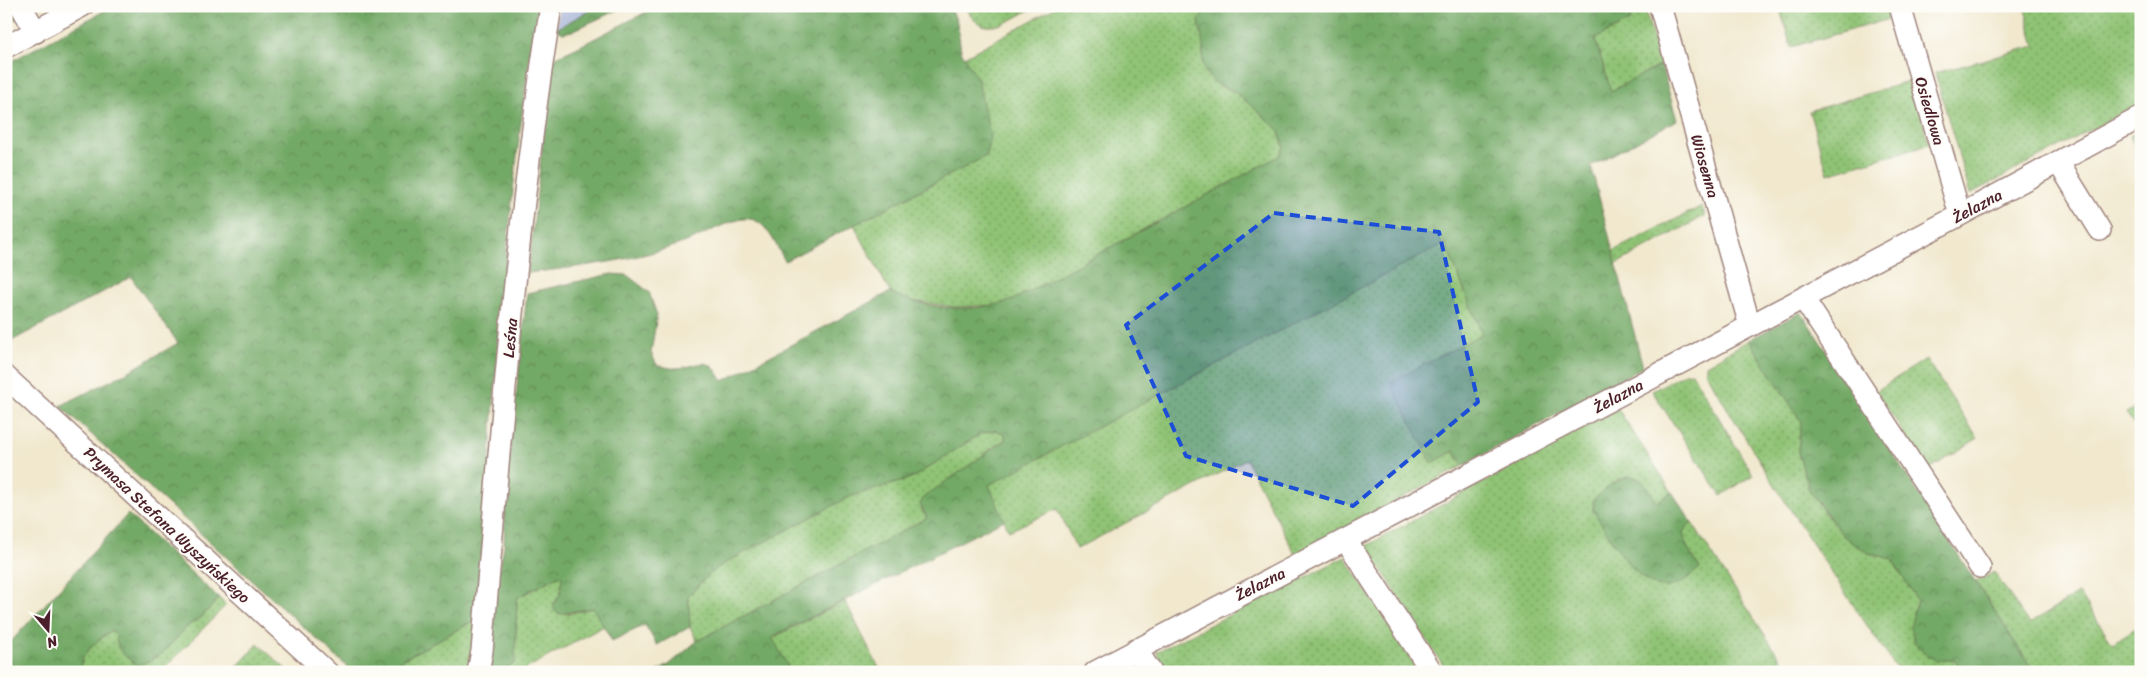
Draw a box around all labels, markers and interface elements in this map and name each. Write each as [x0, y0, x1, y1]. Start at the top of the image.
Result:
street label: Osiedlowa [1906, 73, 1954, 149]
street label: Wiosenna [1682, 131, 1728, 201]
street label: Żelazna [1946, 181, 2008, 231]
street label: Leśna [494, 316, 526, 359]
street label: Żelazna [1587, 371, 1649, 421]
street label: Prymasa Stefana Wyszyńskiego [77, 439, 258, 611]
street label: Żelazna [1229, 559, 1291, 609]
north arrow [22, 606, 72, 656]
text: N [43, 628, 62, 655]

